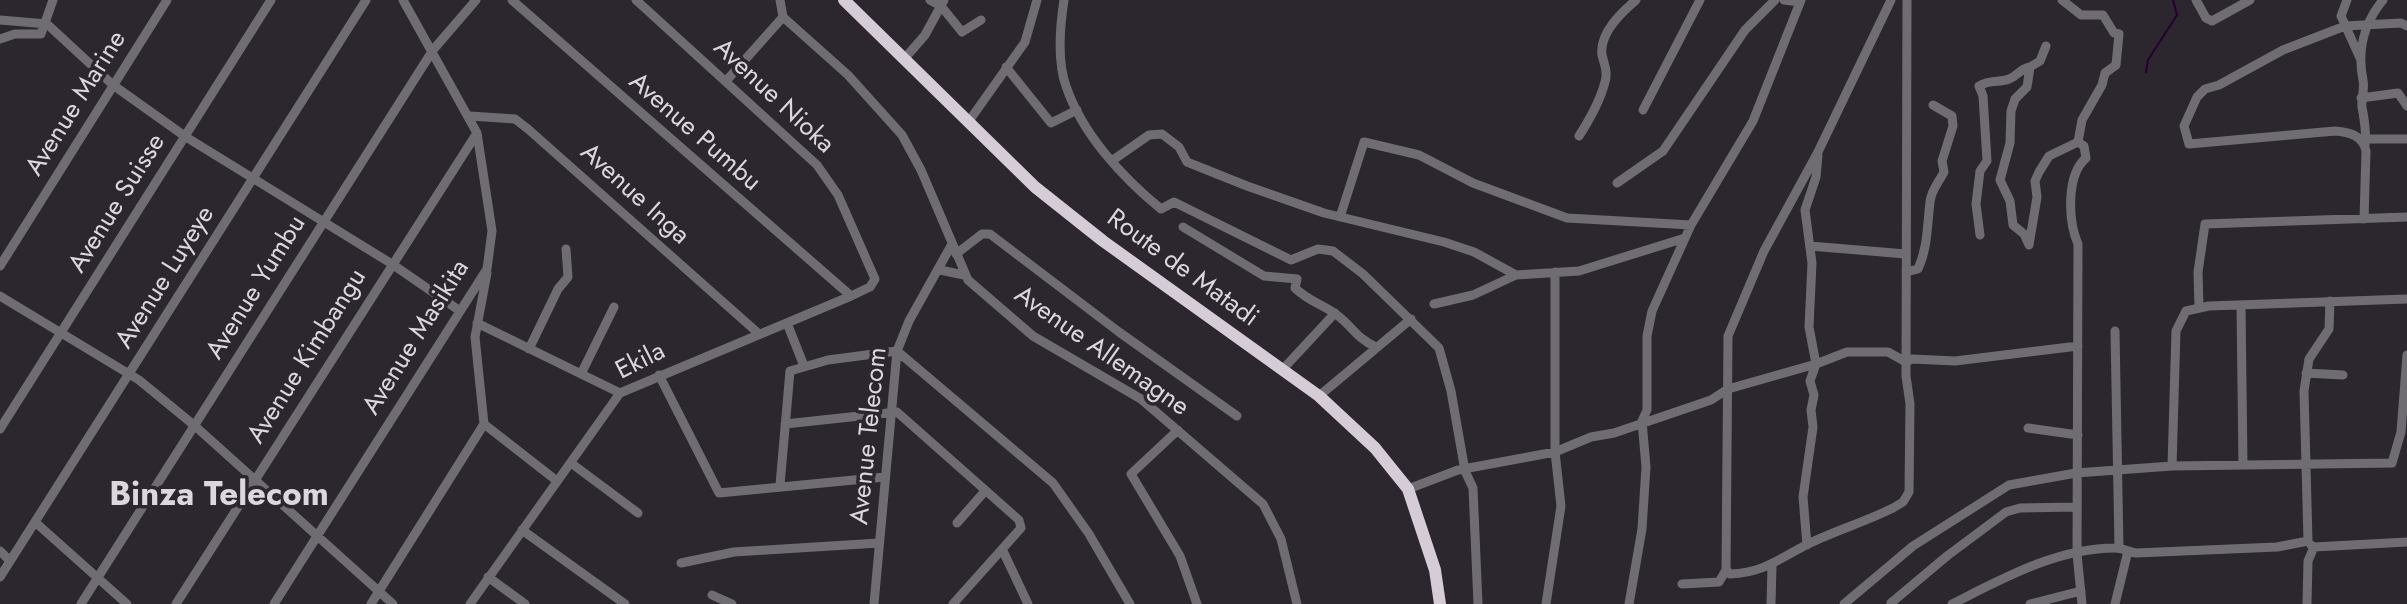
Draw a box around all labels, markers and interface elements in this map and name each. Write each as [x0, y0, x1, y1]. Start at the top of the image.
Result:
street label: Avenue Marine [20, 26, 134, 182]
street label: Avenue Nioka [706, 33, 840, 161]
street label: Avenue Pumbu [622, 67, 766, 199]
street label: Avenue Suisse [63, 129, 173, 279]
street label: Avenue Inga [573, 138, 695, 252]
street label: Avenue Luyeye [110, 201, 222, 355]
street label: Route de Matadi [1100, 204, 1264, 334]
street label: Avenue Yumbu [200, 210, 314, 366]
street label: Avenue Masikita [357, 255, 477, 421]
street label: Avenue Kimbangu [242, 264, 374, 450]
street label: Avenue Allemagne [1008, 280, 1194, 424]
street label: Ekila [611, 337, 671, 387]
street label: Avenue Telecom [845, 346, 895, 526]
district label: Binza Telecom [109, 477, 329, 517]

